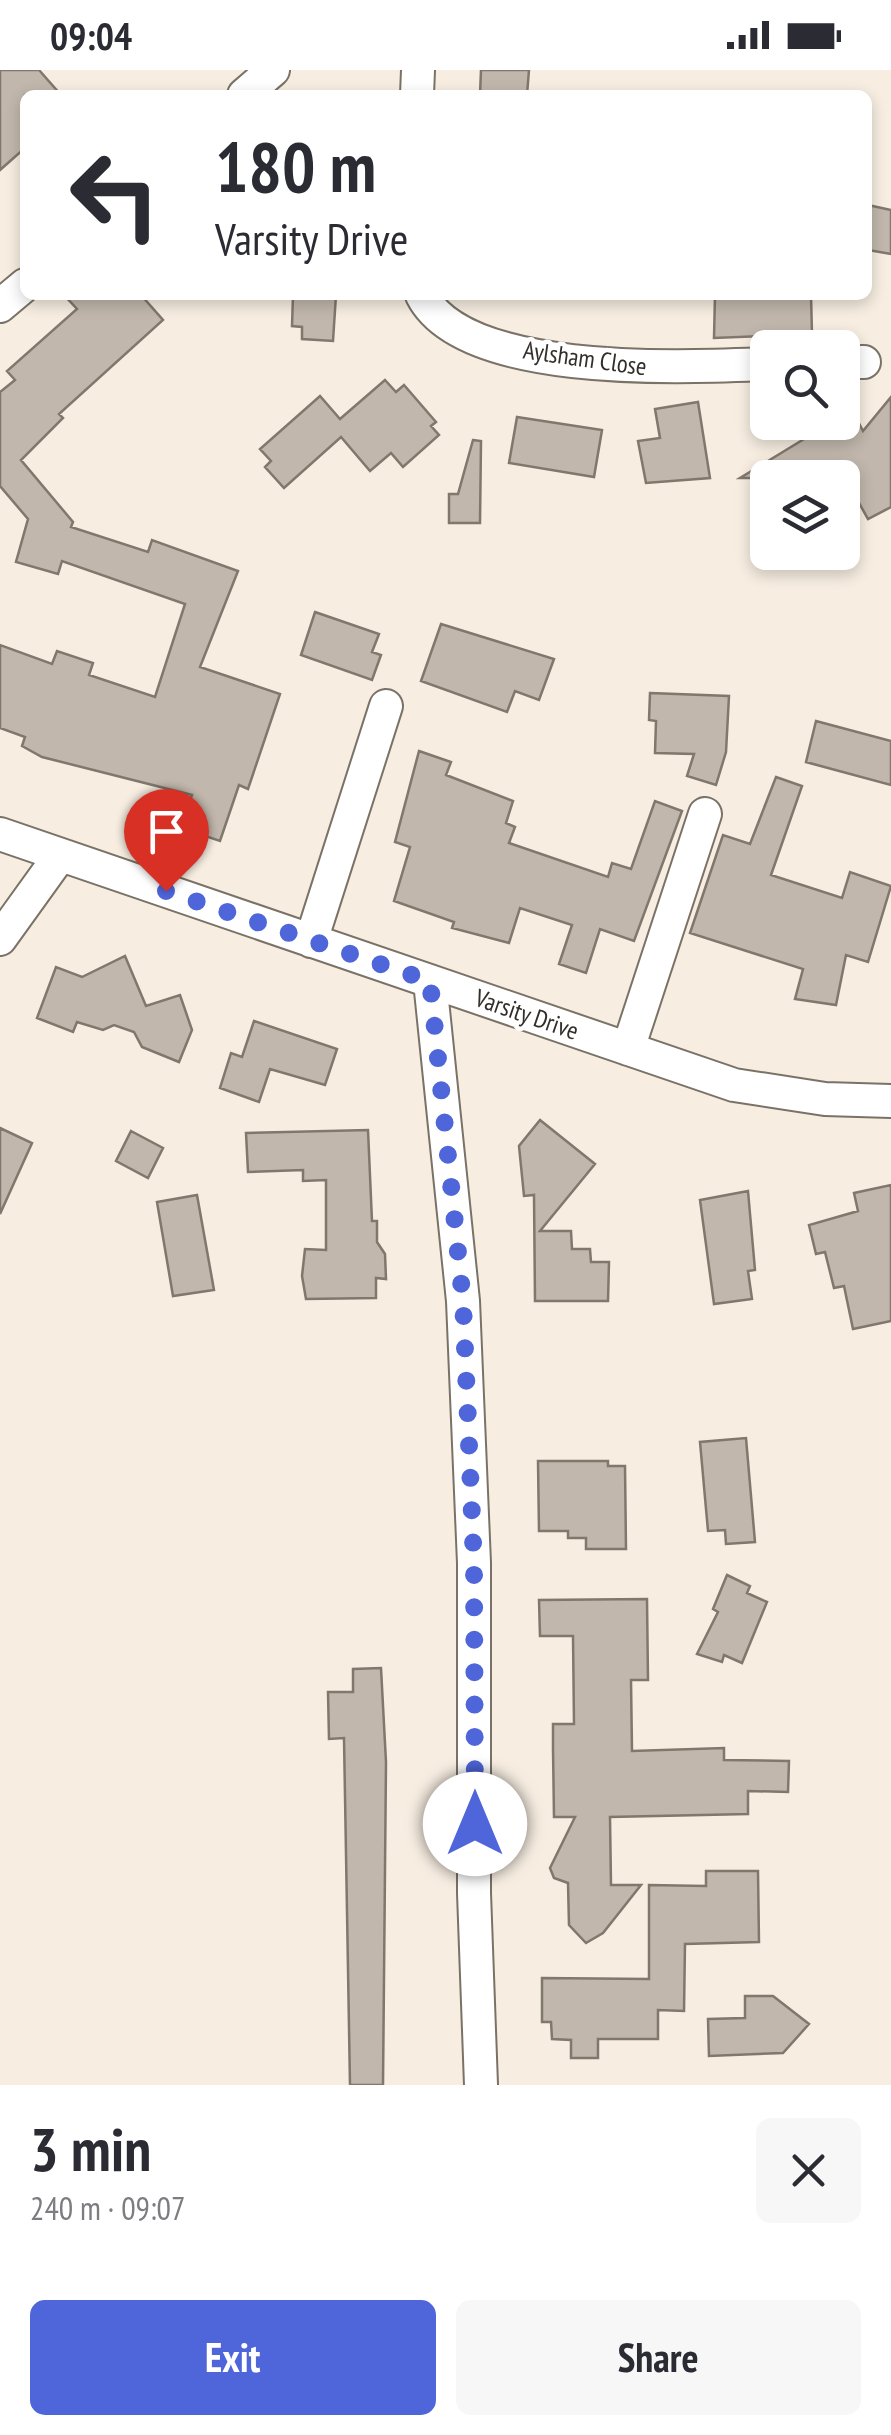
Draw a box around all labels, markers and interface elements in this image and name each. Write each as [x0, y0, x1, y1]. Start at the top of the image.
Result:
text: 09:04 [50, 11, 132, 60]
text: 180 m [215, 121, 376, 211]
icon: left [50, 130, 180, 260]
text: Varsity Drive [215, 209, 408, 267]
map controls [750, 330, 860, 570]
button: search [750, 330, 860, 440]
street label: Aylsham Close [521, 334, 649, 382]
button: layers [750, 460, 860, 570]
pin [124, 789, 209, 892]
icon: arrive [139, 804, 194, 859]
street label: Varsity Drive [470, 981, 583, 1047]
position arrow [423, 1772, 527, 1876]
text: 3 min [30, 2110, 151, 2188]
button: close [756, 2118, 861, 2223]
text: 240 m · 09:07 [30, 2187, 185, 2229]
button: Exit [30, 2300, 436, 2415]
button: Share [456, 2300, 861, 2415]

